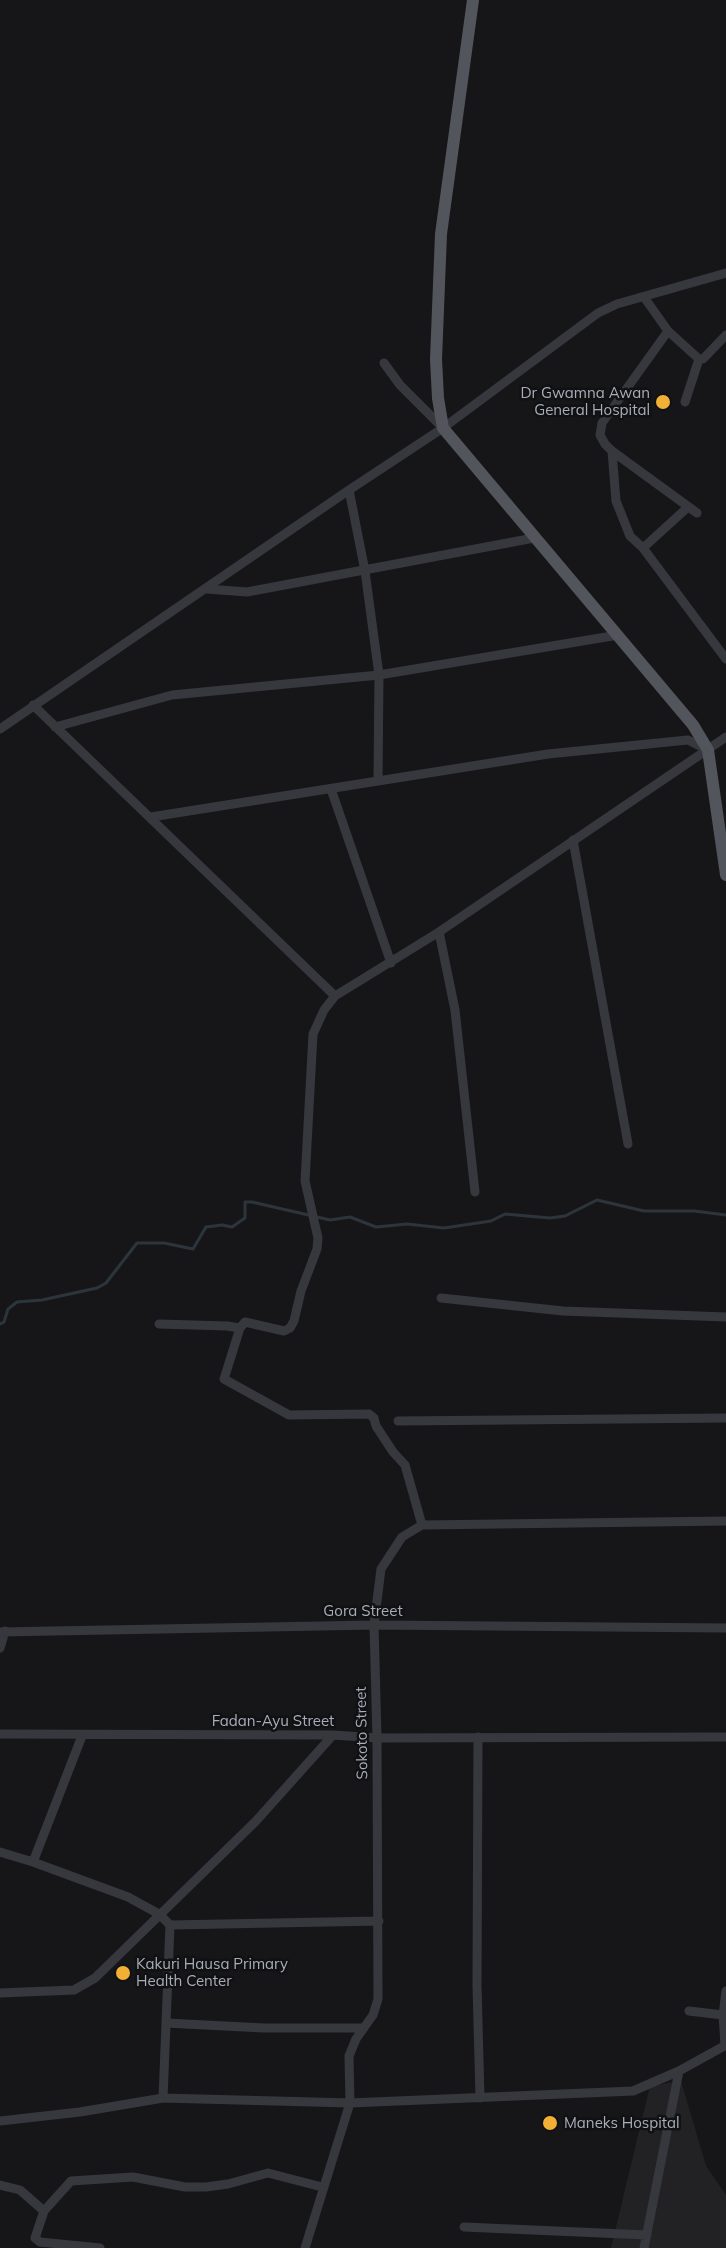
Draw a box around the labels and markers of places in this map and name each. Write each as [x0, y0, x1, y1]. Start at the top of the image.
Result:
place label: Dr Gwamna Awan General Hospital [520, 384, 650, 419]
marker: Dr Gwamna Awan General Hospital [654, 393, 672, 411]
place label: Kakuri Hausa Primary Health Center [136, 1955, 288, 1990]
marker: Kakuri Hausa Primary Health Center [114, 1964, 132, 1982]
marker: Maneks Hospital [541, 2114, 559, 2132]
place label: Maneks Hospital [564, 2114, 680, 2132]

